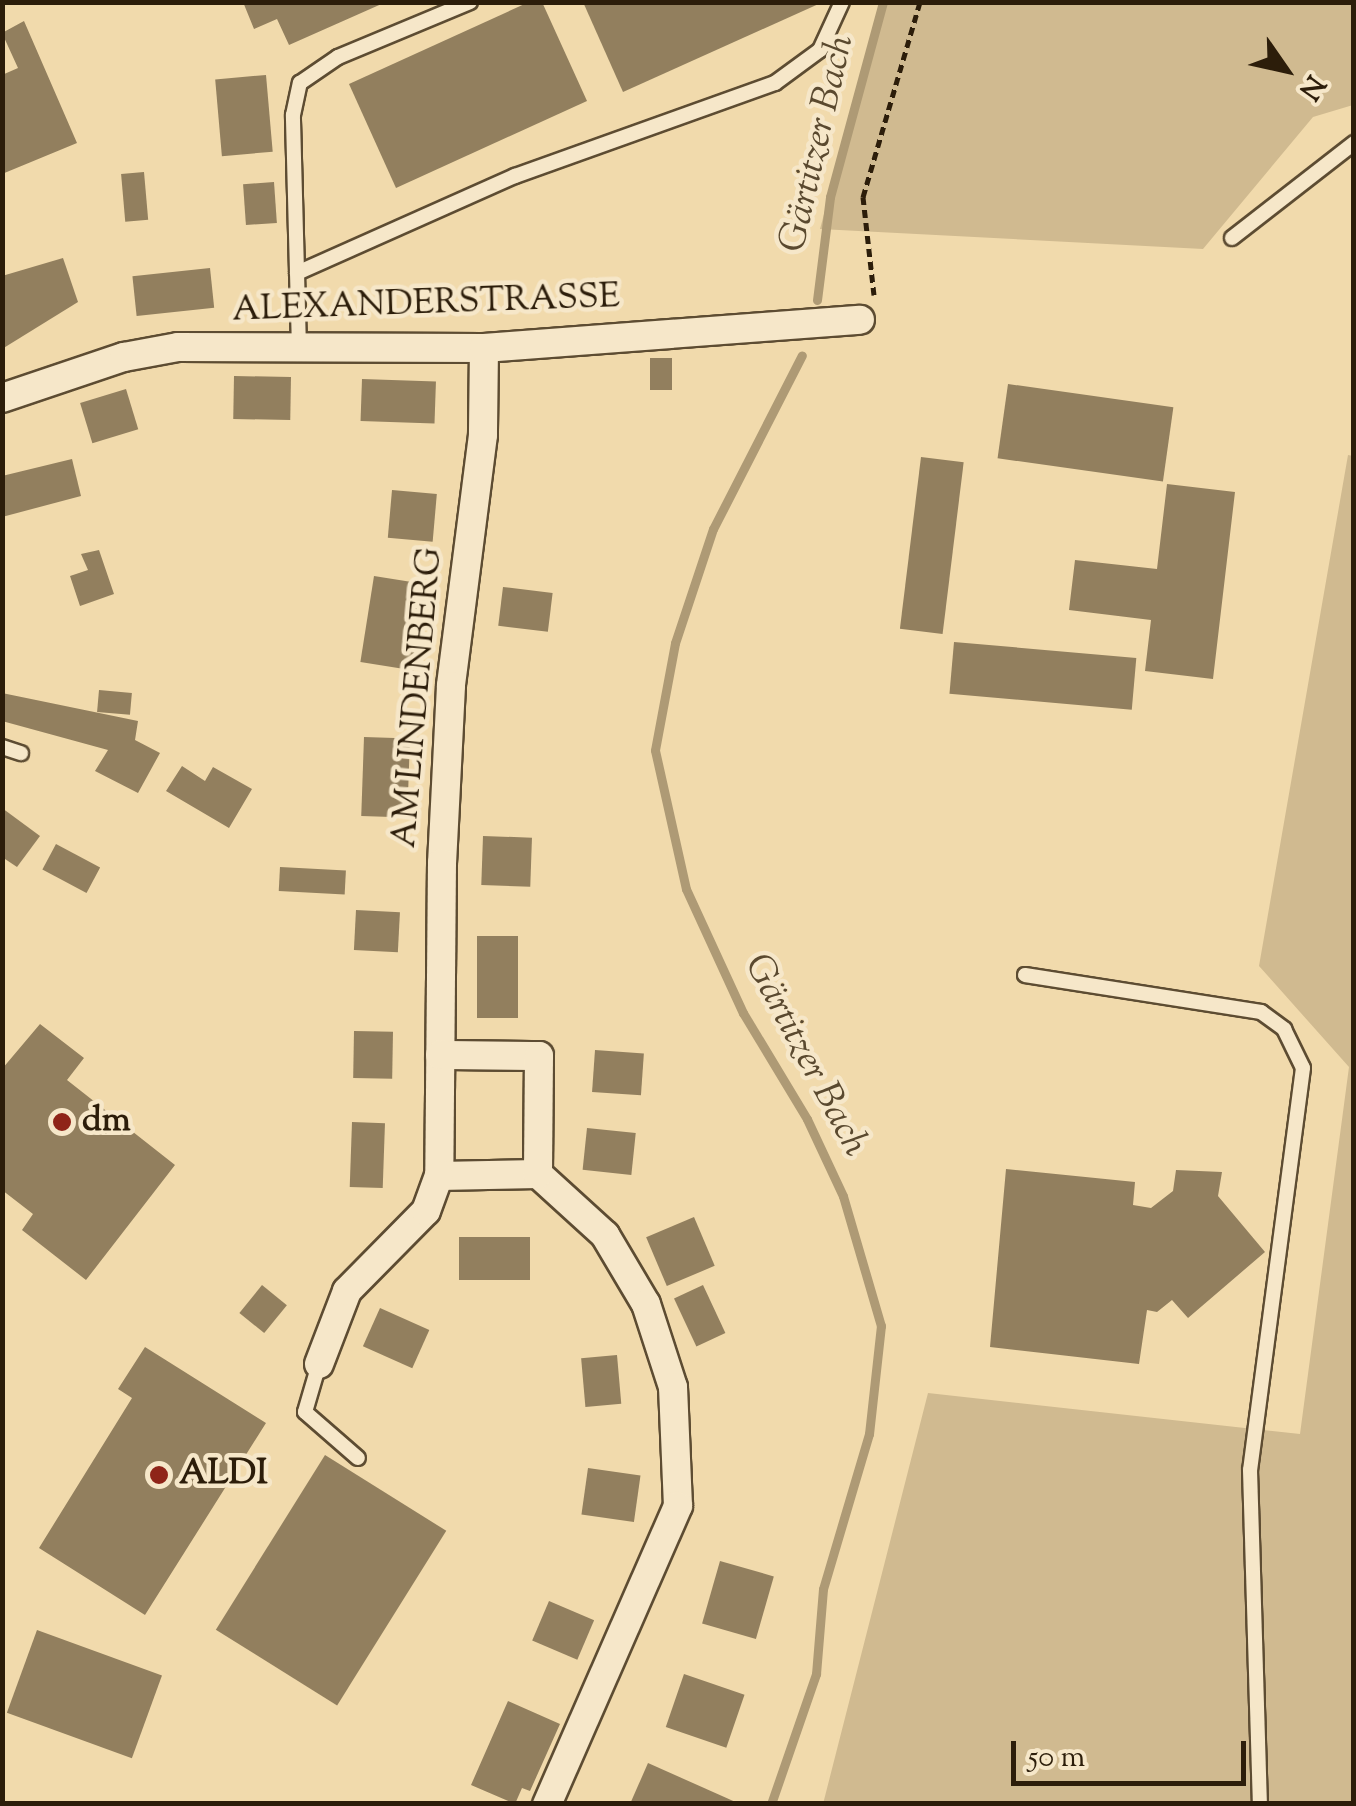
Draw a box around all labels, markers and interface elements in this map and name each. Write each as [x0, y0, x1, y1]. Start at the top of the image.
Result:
north arrow [1236, 20, 1336, 120]
water label: Gärtitzer Bach [772, 31, 866, 257]
text: N [1288, 66, 1334, 107]
street label: ALEXANDERSTRASSE [231, 277, 621, 333]
street label: AM LINDENBERG [385, 546, 453, 850]
water label: Gärtitzer Bach [732, 947, 876, 1165]
place label: dm [82, 1101, 131, 1143]
marker: dm [51, 1111, 73, 1133]
place label: ALDI [179, 1454, 268, 1496]
marker: ALDI [148, 1464, 170, 1486]
scale bar [1016, 1721, 1251, 1783]
text: 50 m [1028, 1737, 1085, 1780]

